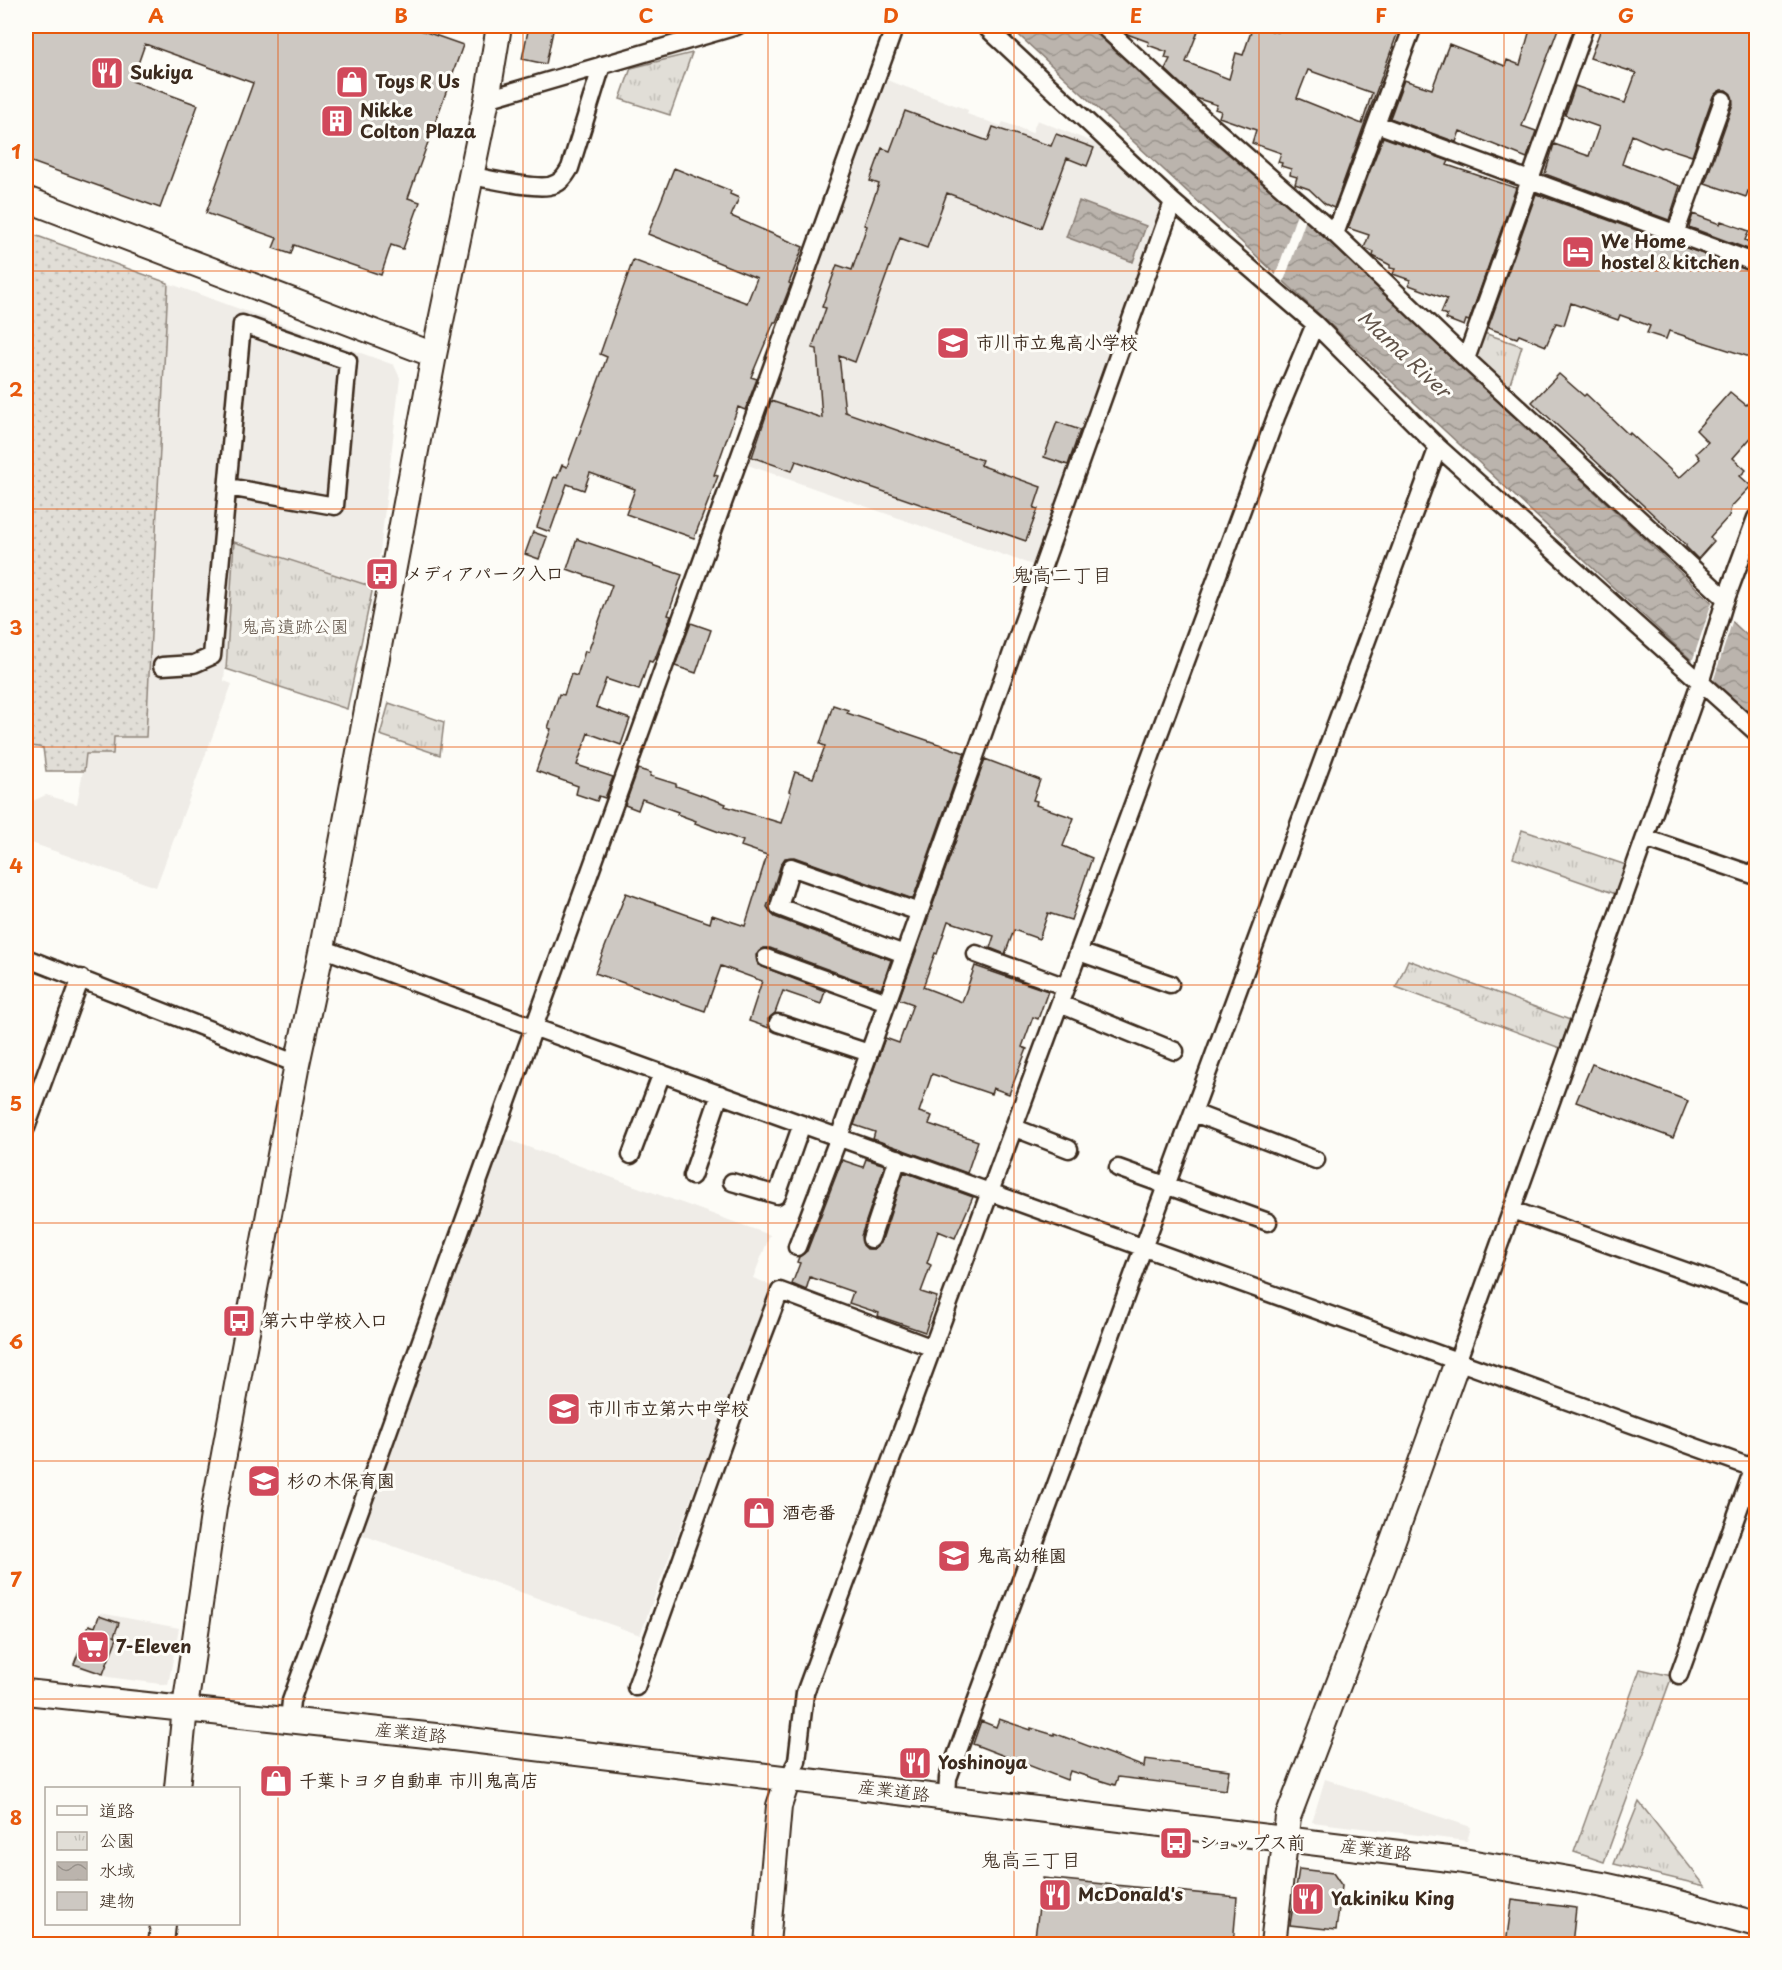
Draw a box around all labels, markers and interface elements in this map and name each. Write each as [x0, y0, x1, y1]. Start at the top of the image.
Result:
text: A [148, 0, 164, 30]
text: B [394, 0, 408, 30]
text: C [638, 0, 654, 30]
text: D [883, 0, 899, 30]
text: E [1130, 0, 1142, 30]
text: F [1375, 0, 1387, 30]
text: G [1618, 0, 1634, 30]
restaurant icon: Sukiya [89, 55, 125, 91]
place label: Sukiya [130, 58, 194, 85]
shop icon: Toys R Us [334, 64, 370, 100]
place label: Toys R Us [375, 67, 460, 94]
place label: Nikke Colton Plaza [360, 96, 477, 144]
building icon: Nikke Colton Plaza [319, 103, 355, 139]
text: 1 [11, 136, 21, 166]
place label: We Home hostel＆kitchen [1601, 227, 1740, 275]
hotel icon: We Home hostel＆kitchen [1560, 234, 1596, 270]
water label: Mama River [1352, 302, 1460, 406]
school or university icon: 市川市立鬼高小学校 [935, 325, 971, 361]
place label: 市川市立鬼高小学校 [976, 328, 1138, 355]
text: 2 [9, 374, 23, 404]
bus stop icon: メディアパーク入口 [364, 556, 400, 592]
place label: メディアパーク入口 [405, 559, 564, 586]
district label: 鬼高二丁目 [1012, 559, 1112, 589]
text: 3 [9, 612, 23, 642]
park label: 鬼高遺跡公園 [241, 612, 349, 639]
text: 4 [9, 850, 23, 880]
text: 5 [10, 1088, 22, 1118]
bus stop icon: 第六中学校入口 [221, 1303, 257, 1339]
place label: 第六中学校入口 [262, 1306, 388, 1333]
text: 6 [9, 1326, 23, 1356]
school or university icon: 市川市立第六中学校 [546, 1391, 582, 1427]
place label: 市川市立第六中学校 [587, 1394, 749, 1421]
school or university icon: 杉の木保育園 [246, 1463, 282, 1499]
place label: 杉の木保育園 [287, 1466, 395, 1493]
shop icon: 酒壱番 [741, 1495, 777, 1531]
place label: 酒壱番 [782, 1498, 836, 1525]
school or university icon: 鬼高幼稚園 [936, 1538, 972, 1574]
place label: 鬼高幼稚園 [977, 1541, 1067, 1568]
text: 7 [10, 1564, 22, 1594]
supermarket icon: 7-Eleven [75, 1629, 111, 1665]
place label: 7-Eleven [116, 1632, 191, 1659]
street label: 産業道路 [374, 1714, 448, 1749]
restaurant icon: Yoshinoya [897, 1745, 933, 1781]
place label: Yoshinoya [938, 1748, 1028, 1775]
shop icon: 千葉トヨタ自動車 市川鬼高店 [258, 1763, 294, 1799]
place label: 千葉トヨタ自動車 市川鬼高店 [299, 1766, 539, 1793]
street label: 産業道路 [857, 1772, 932, 1807]
legend [45, 1787, 240, 1925]
text: 道路 [99, 1796, 135, 1823]
text: 8 [10, 1802, 22, 1832]
bus stop icon: ショップス前 [1158, 1825, 1194, 1861]
text: 公園 [99, 1826, 135, 1853]
place label: ショップス前 [1199, 1828, 1305, 1855]
street label: 産業道路 [1339, 1831, 1414, 1866]
district label: 鬼高三丁目 [981, 1844, 1081, 1874]
text: 水域 [99, 1856, 135, 1883]
restaurant icon: McDonald's [1037, 1877, 1073, 1913]
place label: McDonald's [1078, 1880, 1184, 1907]
restaurant icon: Yakiniku King [1290, 1881, 1326, 1917]
place label: Yakiniku King [1331, 1884, 1455, 1911]
text: 建物 [99, 1886, 135, 1913]

